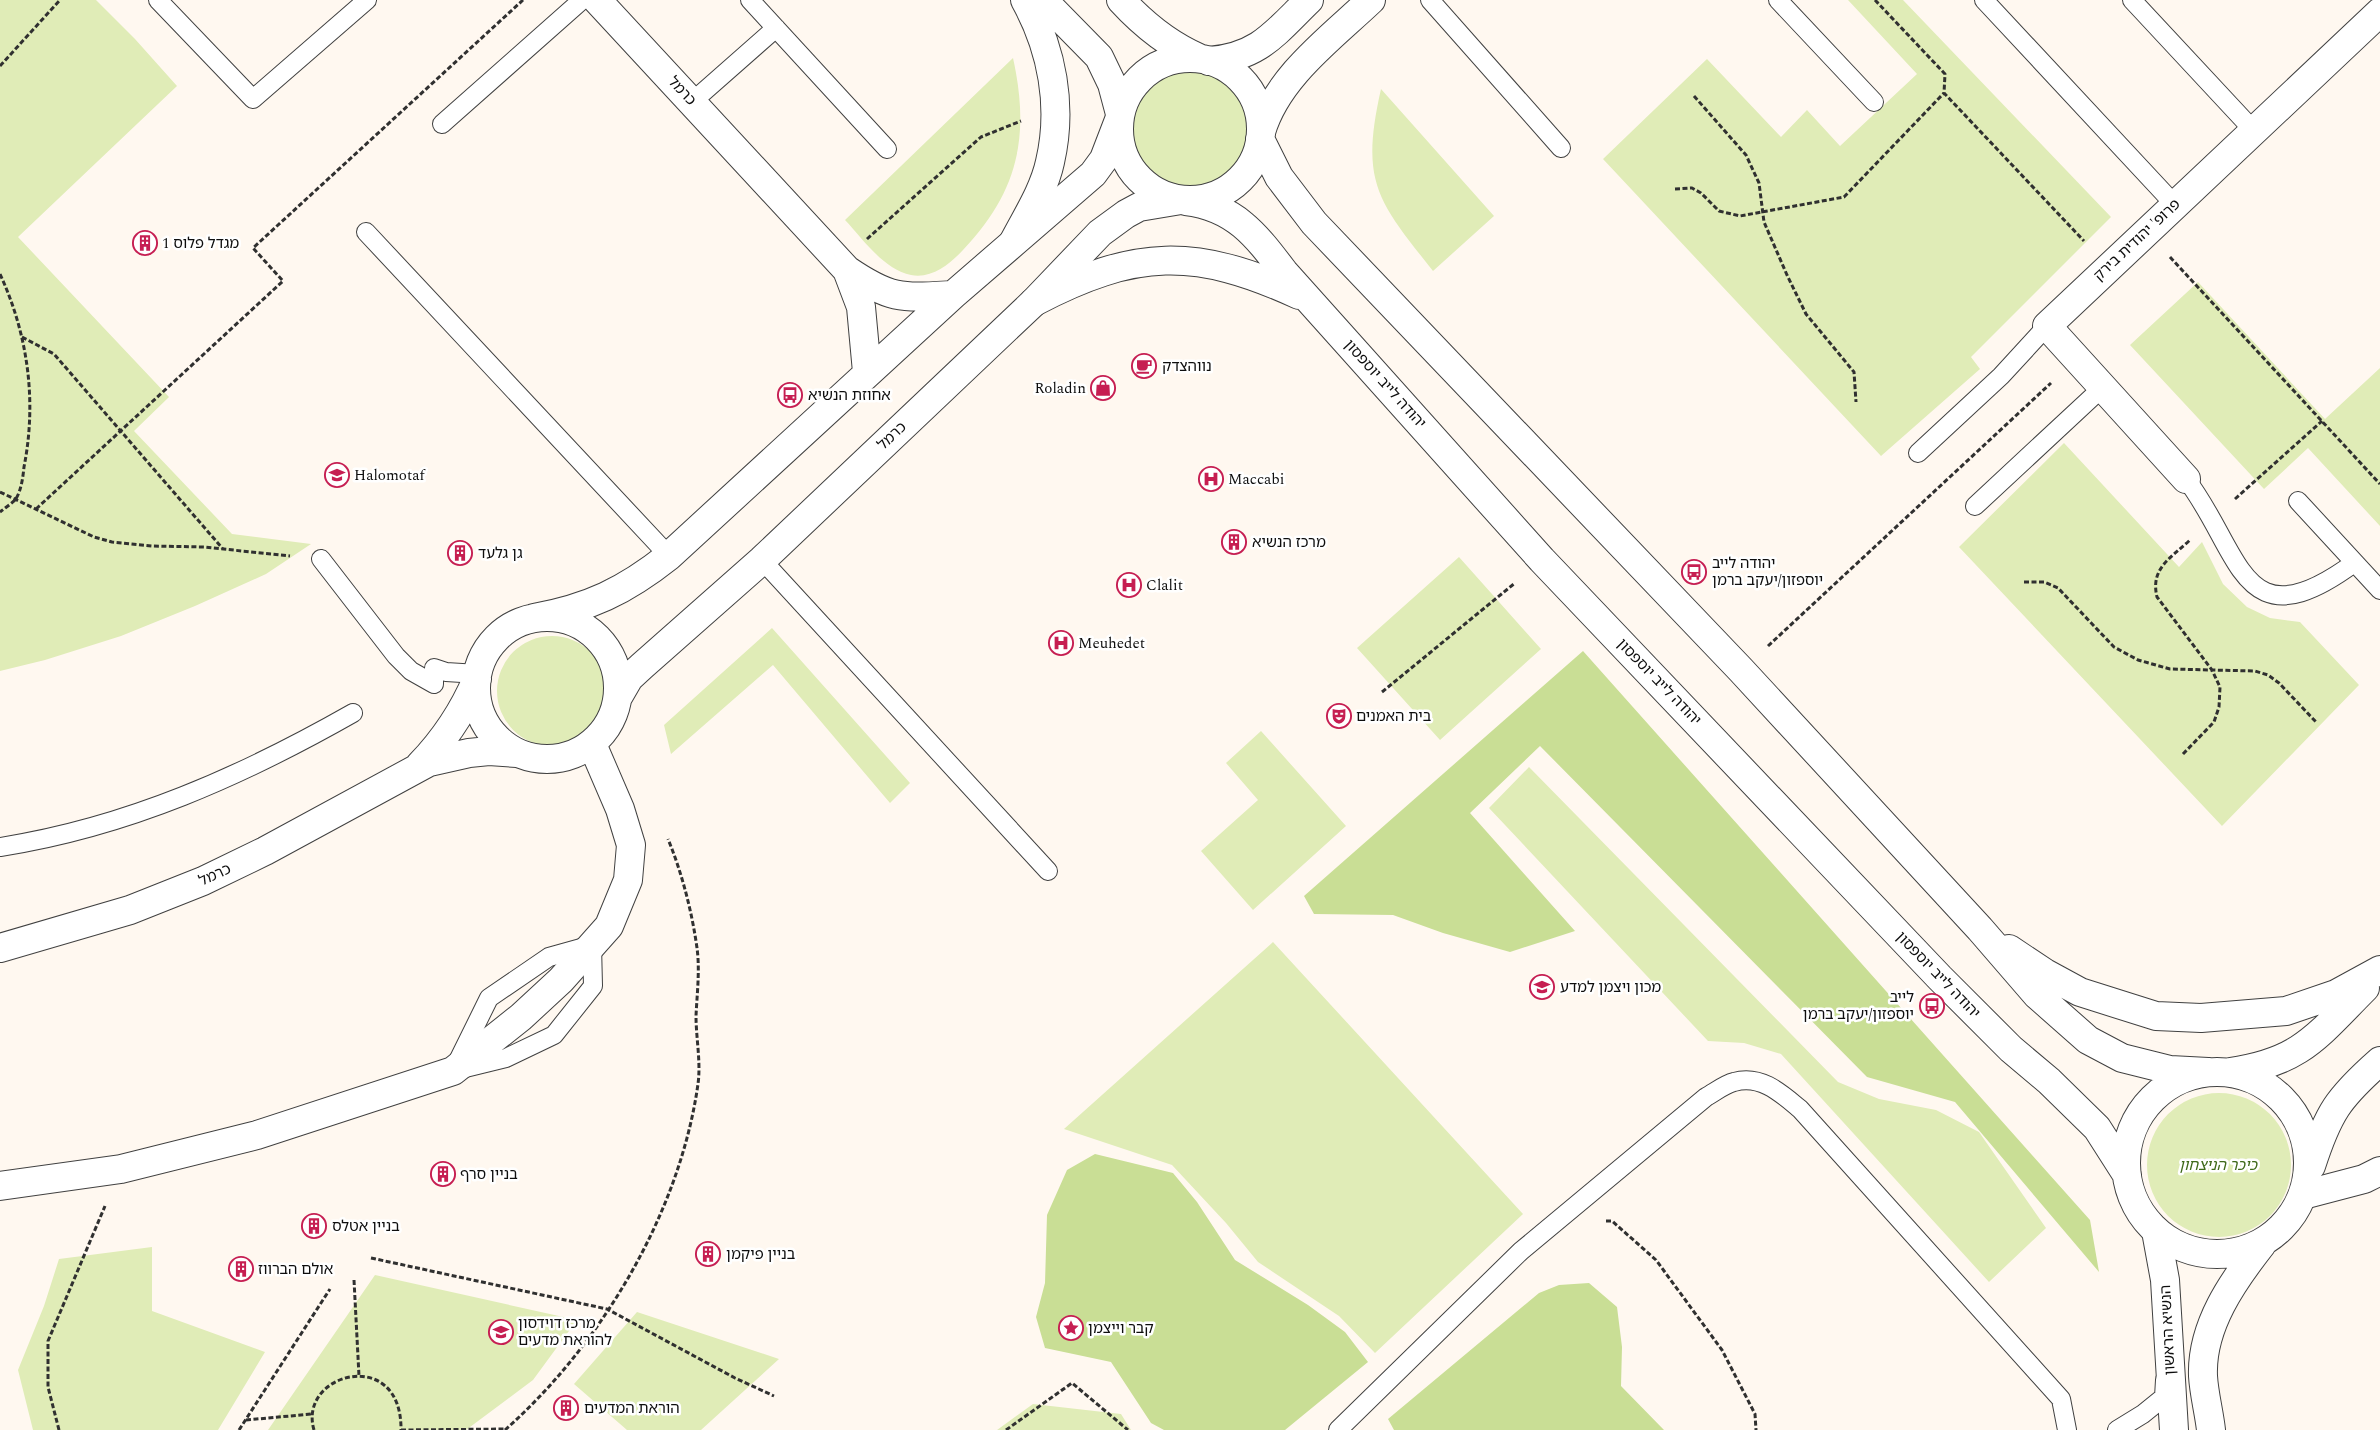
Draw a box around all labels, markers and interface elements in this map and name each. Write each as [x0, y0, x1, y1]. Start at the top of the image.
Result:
street label: כרמל [662, 71, 702, 111]
street label: פרופ' יהודית בירק [2088, 193, 2186, 287]
building icon: מגדל פלוס 1 [132, 230, 158, 256]
place label: מגדל פלוס 1 [162, 232, 239, 255]
street label: יהודה לייב יוספסון [1339, 334, 1431, 434]
cafe icon: נווהצדק [1131, 353, 1157, 379]
place label: נווהצדק [1162, 355, 1212, 378]
shop icon: Roladin [1090, 375, 1116, 401]
place label: Roladin [1034, 377, 1086, 400]
bus stop icon: אחוזת הנשיא [777, 382, 803, 408]
place label: אחוזת הנשיא [808, 384, 891, 407]
street label: כרמל [872, 416, 912, 456]
school or university icon: Halomotaf [324, 462, 350, 488]
place label: Halomotaf [354, 464, 426, 487]
hospital icon: Maccabi [1198, 466, 1224, 492]
place label: Maccabi [1228, 468, 1284, 491]
building icon: מרכז הנשיא [1221, 529, 1247, 555]
place label: מרכז הנשיא [1252, 531, 1326, 554]
building icon: גן גלעד [447, 540, 473, 566]
place label: גן גלעד [478, 542, 523, 565]
place label: יהודה לייב יוספזון/יעקב ברמן [1712, 552, 1823, 592]
bus stop icon: יהודה לייב יוספזון/יעקב ברמן [1681, 559, 1707, 585]
hospital icon: Clalit [1116, 572, 1142, 598]
place label: Clalit [1146, 574, 1183, 597]
hospital icon: Meuhedet [1048, 630, 1074, 656]
place label: Meuhedet [1078, 632, 1145, 655]
street label: יהודה לייב יוספסון [1611, 633, 1707, 731]
theatre icon: בית האמנים [1326, 703, 1352, 729]
place label: בית האמנים [1356, 705, 1432, 728]
street label: כרמל [195, 857, 235, 892]
street label: יהודה לייב יוספסון [1890, 926, 1986, 1024]
school or university icon: מכון ויצמן למדע [1529, 974, 1555, 1000]
place label: מכון ויצמן למדע [1560, 976, 1661, 999]
place label: לייב יוספזון/יעקב ברמן [1803, 986, 1914, 1026]
bus stop icon: לייב יוספזון/יעקב ברמן [1919, 993, 1945, 1019]
park label: כיכר הניצחון [2179, 1154, 2258, 1177]
building icon: בניין סרף [430, 1161, 456, 1187]
place label: בניין סרף [460, 1163, 518, 1186]
building icon: בניין אטלס [301, 1213, 327, 1239]
place label: בניין אטלס [332, 1215, 400, 1238]
building icon: בניין פיקמן [695, 1241, 721, 1267]
place label: בניין פיקמן [726, 1243, 796, 1266]
building icon: אולם הברווז [228, 1256, 254, 1282]
place label: אולם הברווז [258, 1258, 333, 1281]
street label: הנשיא הראשון [2154, 1284, 2182, 1376]
place label: מרכז דוידסון להוראת מדעים [518, 1312, 612, 1352]
place icon: קבר וייצמן [1058, 1315, 1084, 1341]
place label: קבר וייצמן [1088, 1317, 1154, 1340]
school or university icon: מרכז דוידסון להוראת מדעים [488, 1319, 514, 1345]
building icon: הוראת המדעים [553, 1395, 579, 1421]
place label: הוראת המדעים [584, 1397, 680, 1420]

